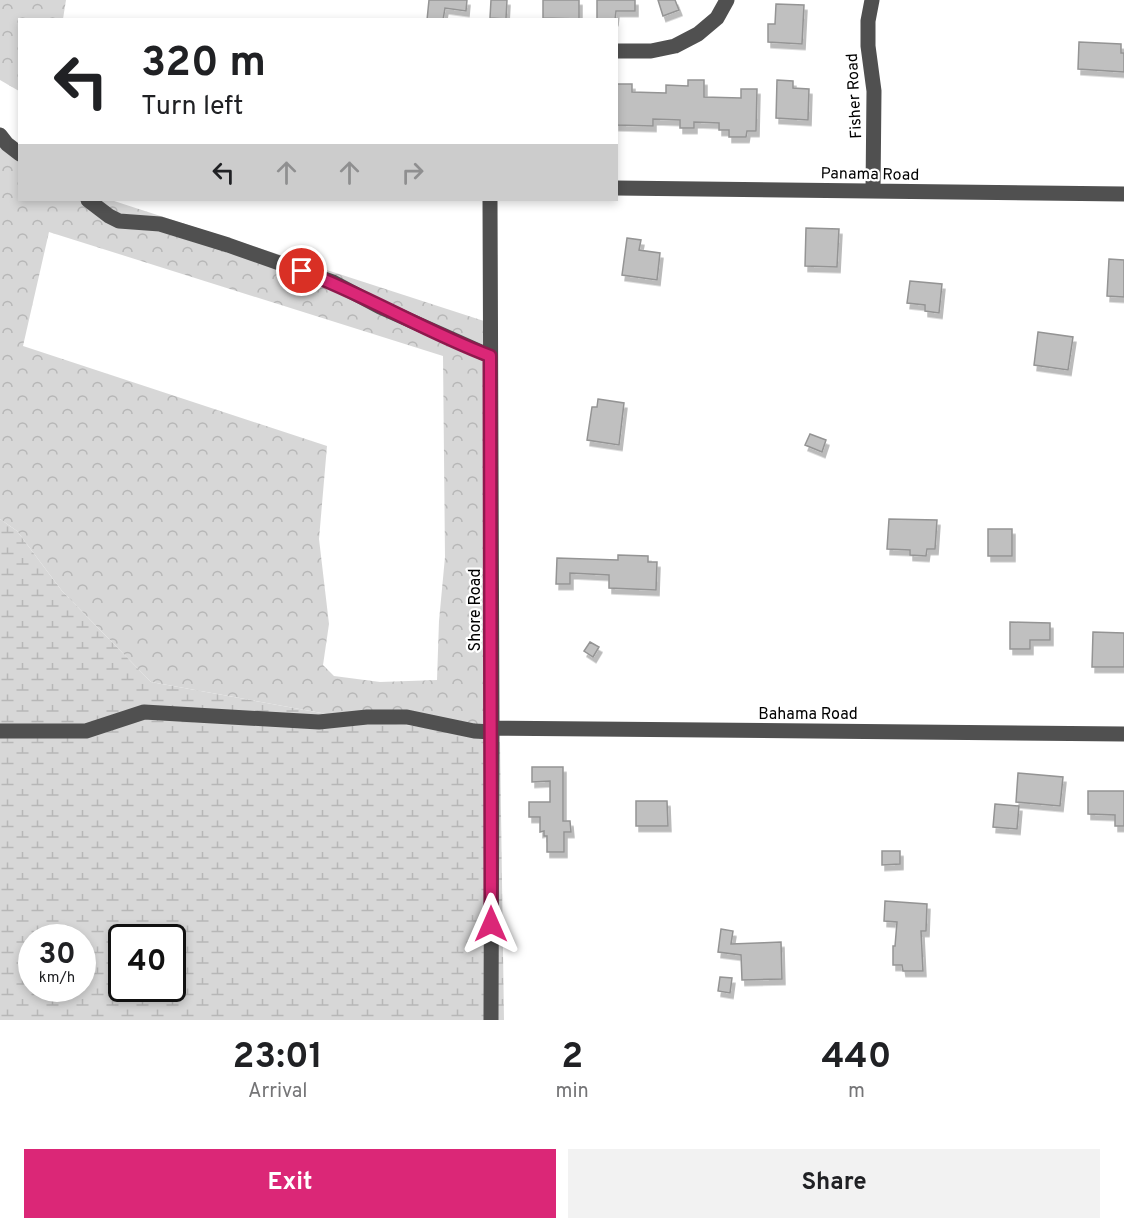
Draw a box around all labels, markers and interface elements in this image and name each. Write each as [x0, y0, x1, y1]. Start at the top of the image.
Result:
text: 320 m [141, 38, 266, 91]
icon: left [42, 42, 120, 120]
street label: Fisher Road [843, 53, 867, 139]
text: Turn left [141, 90, 243, 124]
icon: left [207, 156, 240, 189]
icon: ahead [270, 156, 303, 189]
icon: ahead [333, 156, 366, 189]
icon: right [396, 156, 429, 189]
street label: Panama Road [820, 164, 920, 186]
pin [276, 245, 327, 296]
icon: arrive [285, 254, 318, 287]
street label: Shore Road [466, 569, 486, 651]
street label: Bahama Road [758, 705, 858, 725]
position arrow [459, 892, 523, 956]
speed limit sign: 40 [108, 924, 186, 1002]
text: 30 [38, 937, 76, 974]
text: km/h [39, 969, 75, 988]
text: 23:01 [233, 1035, 323, 1081]
text: 2 [561, 1035, 583, 1081]
text: 440 [821, 1035, 891, 1081]
text: Arrival [248, 1079, 308, 1105]
text: min [556, 1079, 589, 1105]
text: m [848, 1079, 865, 1105]
button: Exit [24, 1149, 556, 1218]
button: Share [568, 1149, 1100, 1218]

